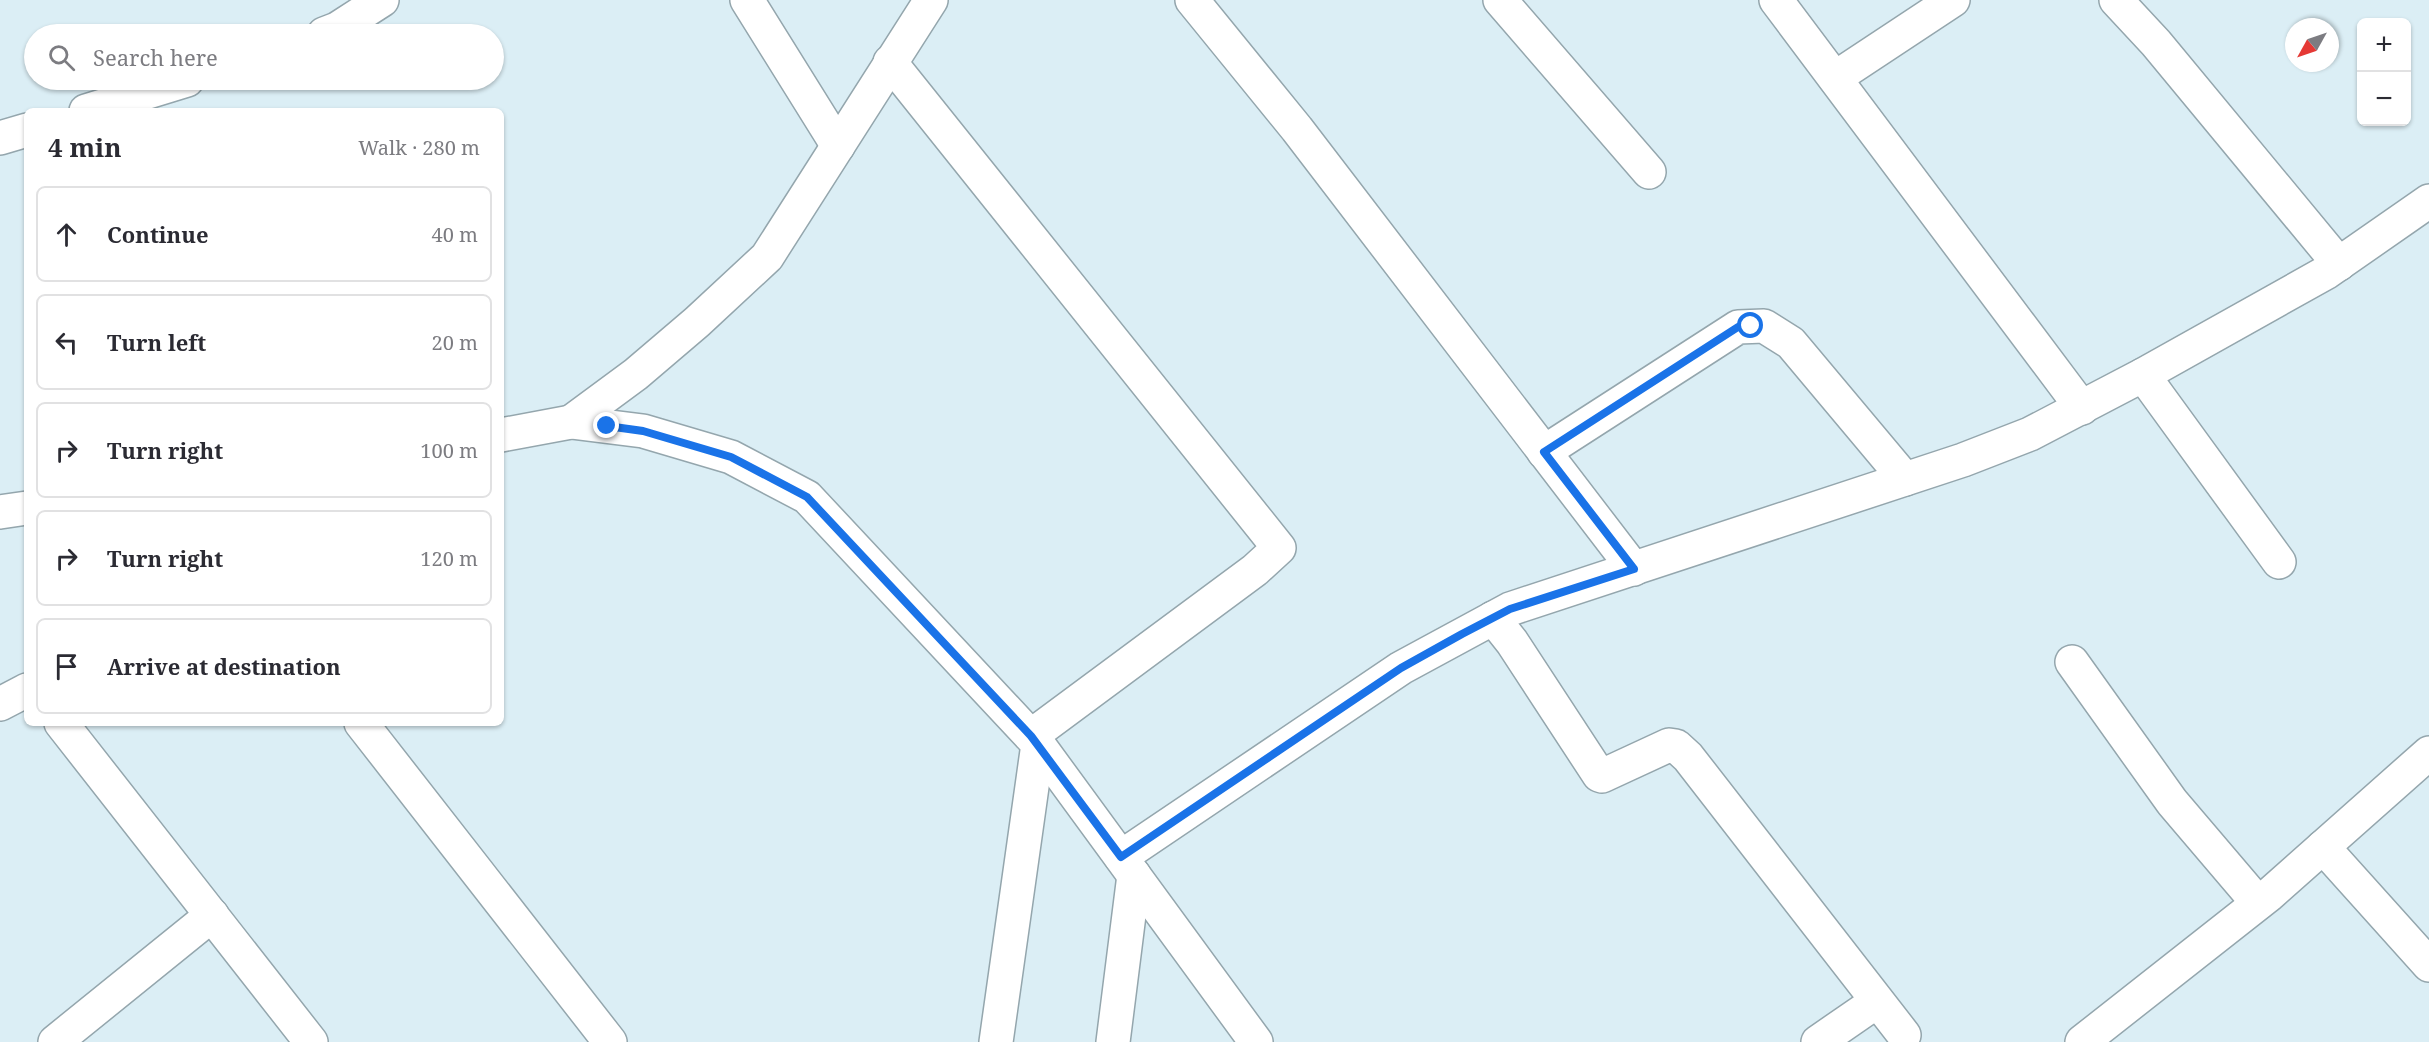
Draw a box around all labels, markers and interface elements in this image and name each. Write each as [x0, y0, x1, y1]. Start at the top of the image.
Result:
north arrow [2285, 18, 2339, 72]
map controls [2357, 18, 2411, 126]
button: + [2357, 18, 2411, 72]
search box [24, 24, 504, 90]
icon: search [45, 41, 78, 74]
text: Search here [93, 42, 218, 72]
button: − [2357, 72, 2411, 126]
text: 4 min [48, 129, 122, 165]
text: Walk · 280 m [358, 134, 480, 161]
icon: ahead [50, 218, 83, 251]
text: Continue [107, 219, 209, 249]
text: 40 m [432, 221, 478, 248]
route start [1737, 312, 1763, 338]
icon: left [50, 326, 83, 359]
text: Turn left [107, 327, 206, 357]
text: 20 m [432, 329, 478, 356]
route end [593, 412, 619, 438]
icon: right [50, 434, 83, 467]
text: Turn right [107, 435, 223, 465]
text: 100 m [420, 437, 478, 464]
icon: right [50, 542, 83, 575]
text: Turn right [107, 543, 223, 573]
text: 120 m [420, 545, 478, 572]
icon: arrive [50, 650, 83, 683]
text: Arrive at destination [107, 651, 341, 681]

